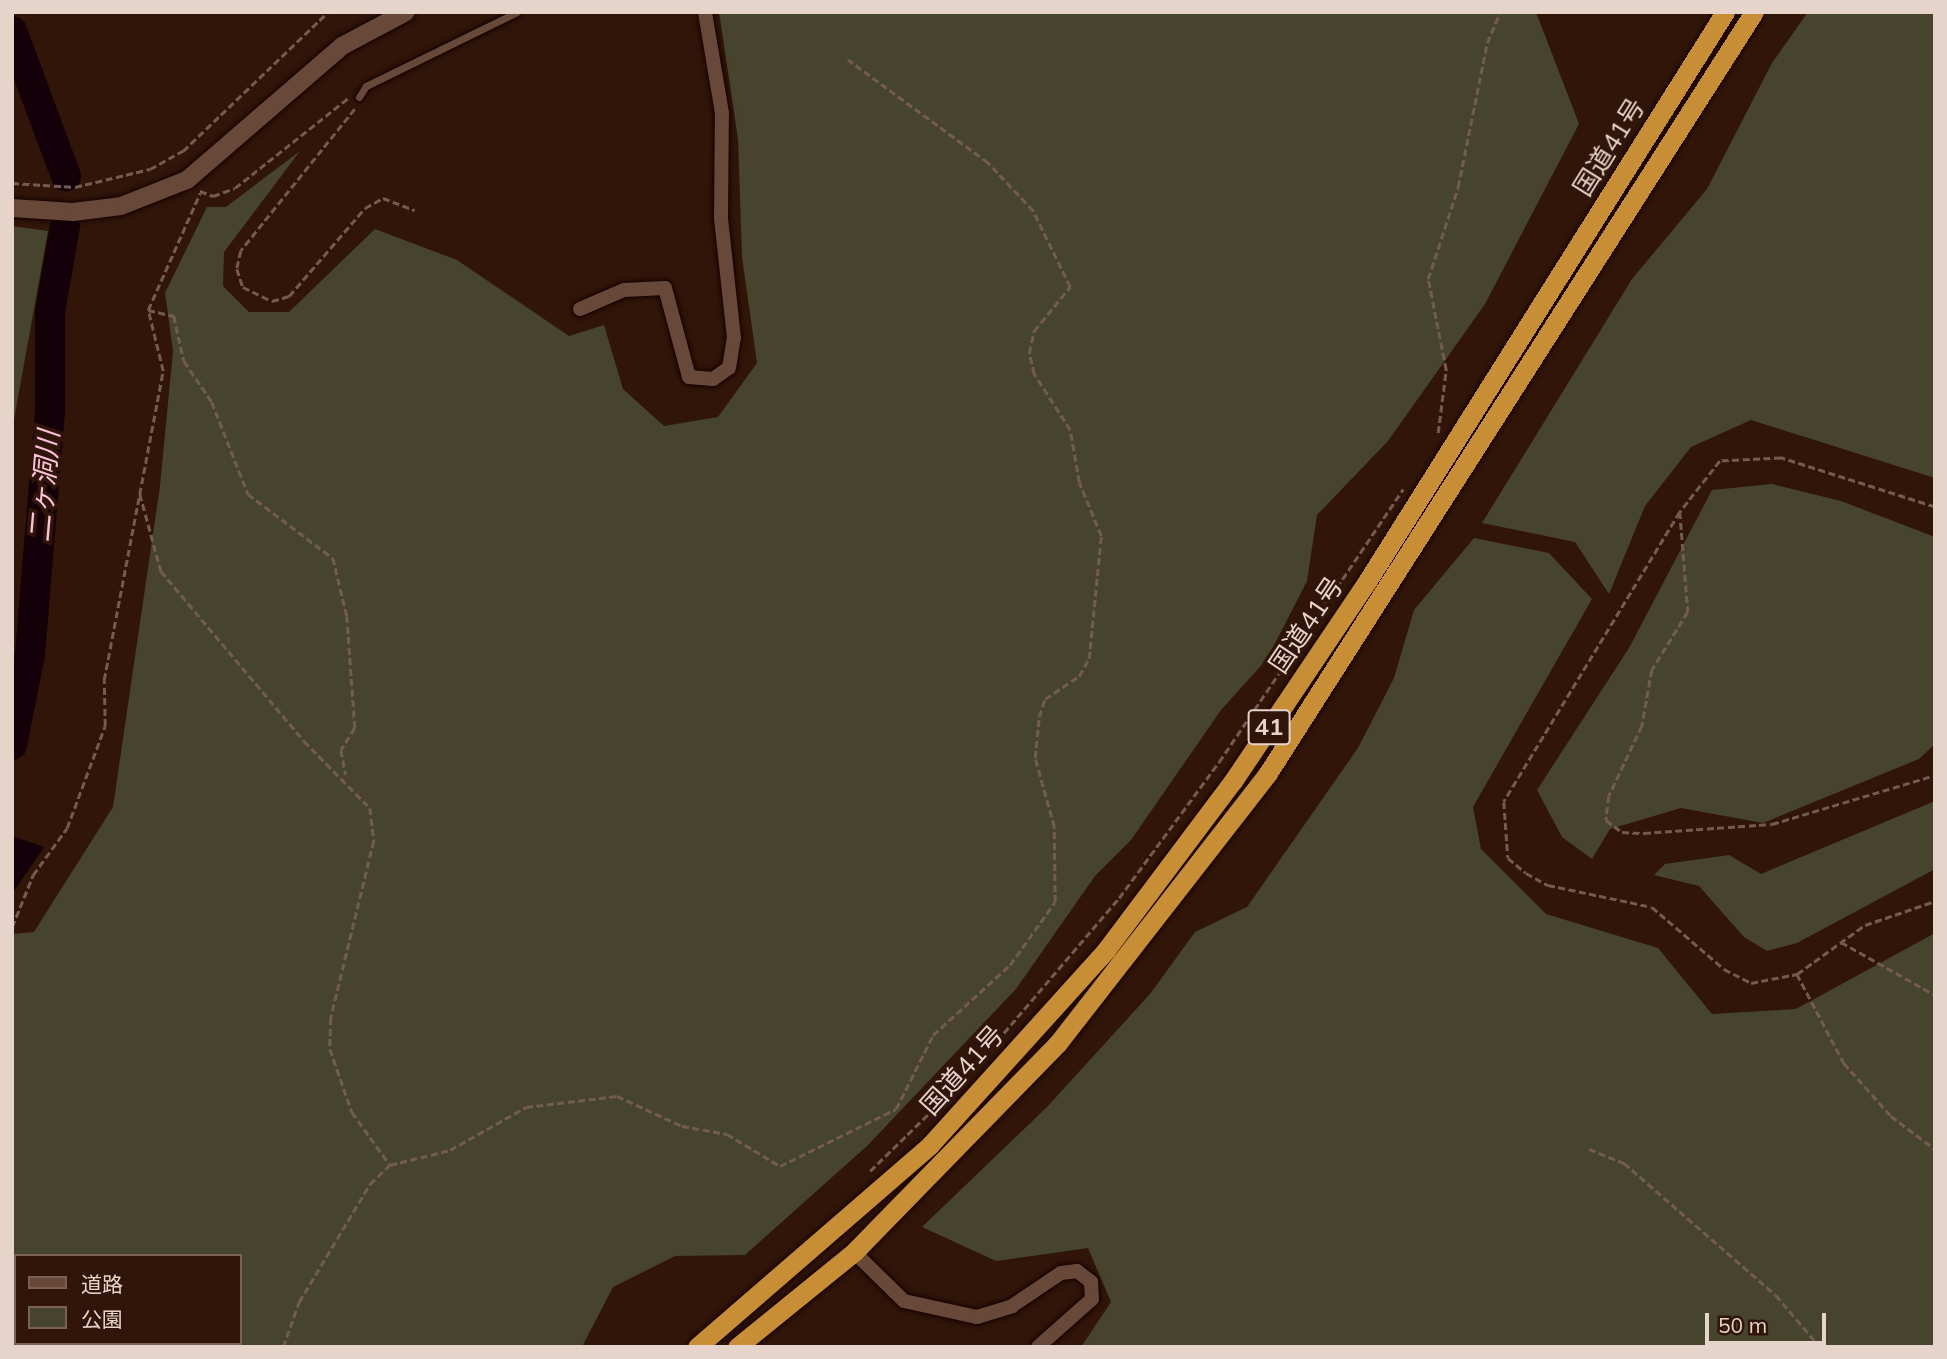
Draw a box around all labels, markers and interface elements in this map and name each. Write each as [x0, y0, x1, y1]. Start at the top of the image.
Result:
street label: 国道41号 [1567, 92, 1651, 202]
water label: 二ヶ洞川 [22, 429, 66, 543]
street label: 国道41号 [1263, 571, 1349, 679]
road number: 41 [1246, 706, 1292, 748]
street label: 国道41号 [914, 1019, 1010, 1121]
legend [14, 1254, 242, 1345]
text: 道路 [81, 1271, 123, 1297]
scale bar [1709, 1300, 1830, 1344]
text: 公園 [81, 1306, 123, 1332]
text: 50 m [1718, 1312, 1767, 1338]

